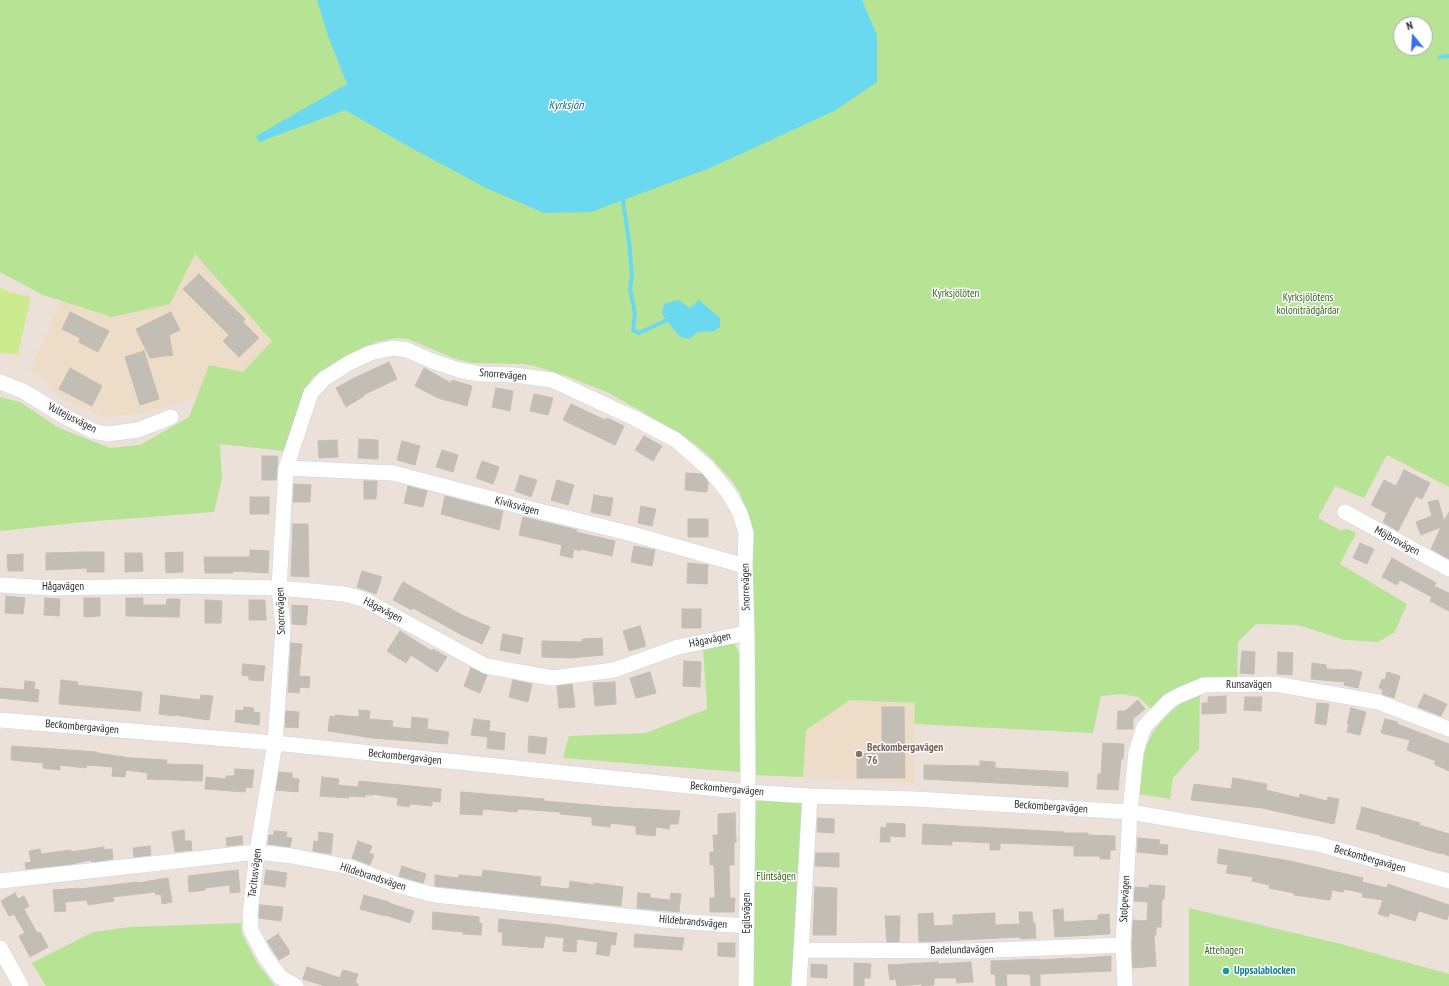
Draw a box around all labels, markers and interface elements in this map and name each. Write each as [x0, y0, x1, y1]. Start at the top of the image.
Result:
north arrow [1393, 16, 1433, 56]
text: N [1405, 18, 1415, 33]
water label: Kyrksjön [549, 99, 583, 113]
park label: Kyrksjölöten [933, 287, 979, 301]
park label: Kyrksjölötens koloniträdgårdar [1277, 291, 1339, 317]
street label: Snorrevägen [479, 366, 527, 384]
street label: Vultejusvägen [45, 400, 99, 436]
street label: Kiviksvägen [493, 494, 541, 518]
street label: Möjbrovägen [1372, 524, 1422, 558]
street label: Snorrevägen [739, 563, 753, 611]
street label: Hågavägen [42, 580, 84, 594]
street label: Snorrevägen [274, 587, 288, 635]
street label: Hågavägen [361, 595, 405, 625]
street label: Hågavägen [688, 629, 732, 651]
street label: Runsavägen [1226, 678, 1272, 692]
street label: Beckombergavägen [45, 717, 119, 737]
place label: Beckombergavägen 76 [867, 741, 943, 767]
street label: Beckombergavägen [368, 747, 442, 767]
marker: Beckombergavägen 76 [854, 749, 864, 759]
street label: Beckombergavägen [690, 779, 764, 799]
street label: Beckombergavägen [1014, 798, 1088, 816]
street label: Beckombergavägen [1333, 842, 1407, 876]
street label: Tacitusvägen [245, 848, 265, 898]
street label: Hildebrandsvägen [338, 860, 408, 894]
park label: Flintsågen [756, 870, 796, 884]
street label: Stolpevägen [1117, 875, 1133, 923]
street label: Egilsvägen [740, 893, 754, 933]
street label: Hildebrandsvägen [658, 912, 728, 932]
street label: Badelundavägen [930, 943, 994, 957]
park label: Ättehagen [1205, 944, 1243, 958]
place label: Uppsalablocken [1234, 964, 1295, 978]
marker: Uppsalablocken [1221, 966, 1231, 976]

